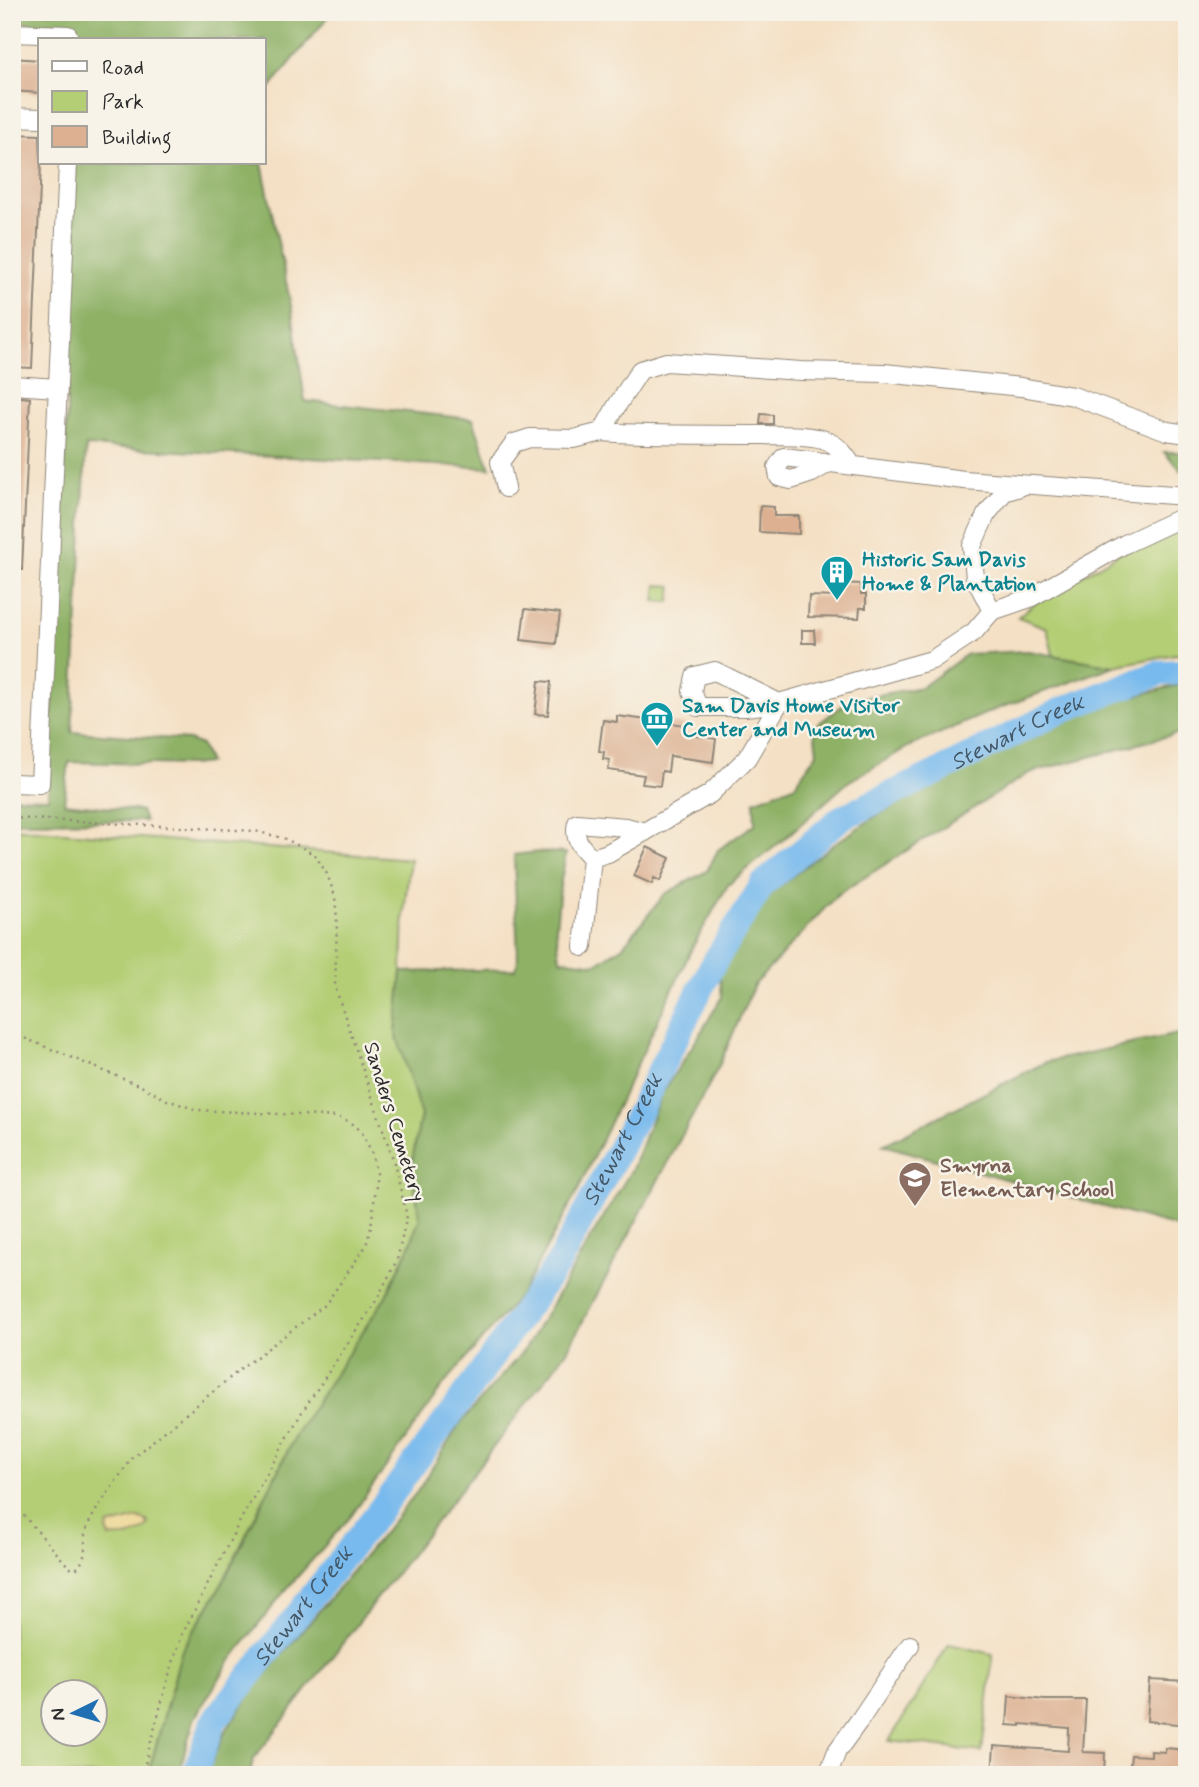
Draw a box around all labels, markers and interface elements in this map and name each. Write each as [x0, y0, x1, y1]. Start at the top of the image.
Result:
legend [38, 38, 266, 164]
text: Road [102, 54, 144, 82]
text: Park [102, 88, 144, 116]
text: Building [102, 124, 172, 154]
place label: Historic Sam Davis Home & Plantation [862, 546, 1036, 598]
building icon: Historic Sam Davis Home & Plantation [818, 553, 856, 602]
water label: Stewart Creek [946, 688, 1089, 778]
place label: Sam Davis Home Visitor Center and Museum [682, 692, 901, 744]
museum icon: Sam Davis Home Visitor Center and Museum [638, 699, 676, 748]
street label: Sanders Cemetery [356, 1039, 432, 1205]
water label: Stewart Creek [577, 1068, 671, 1211]
place label: Smyrna Elementary School [940, 1152, 1115, 1204]
school or university icon: Smyrna Elementary School [896, 1159, 934, 1208]
water label: Stewart Creek [247, 1540, 361, 1673]
north arrow [38, 1678, 108, 1748]
text: N [46, 1707, 72, 1722]

